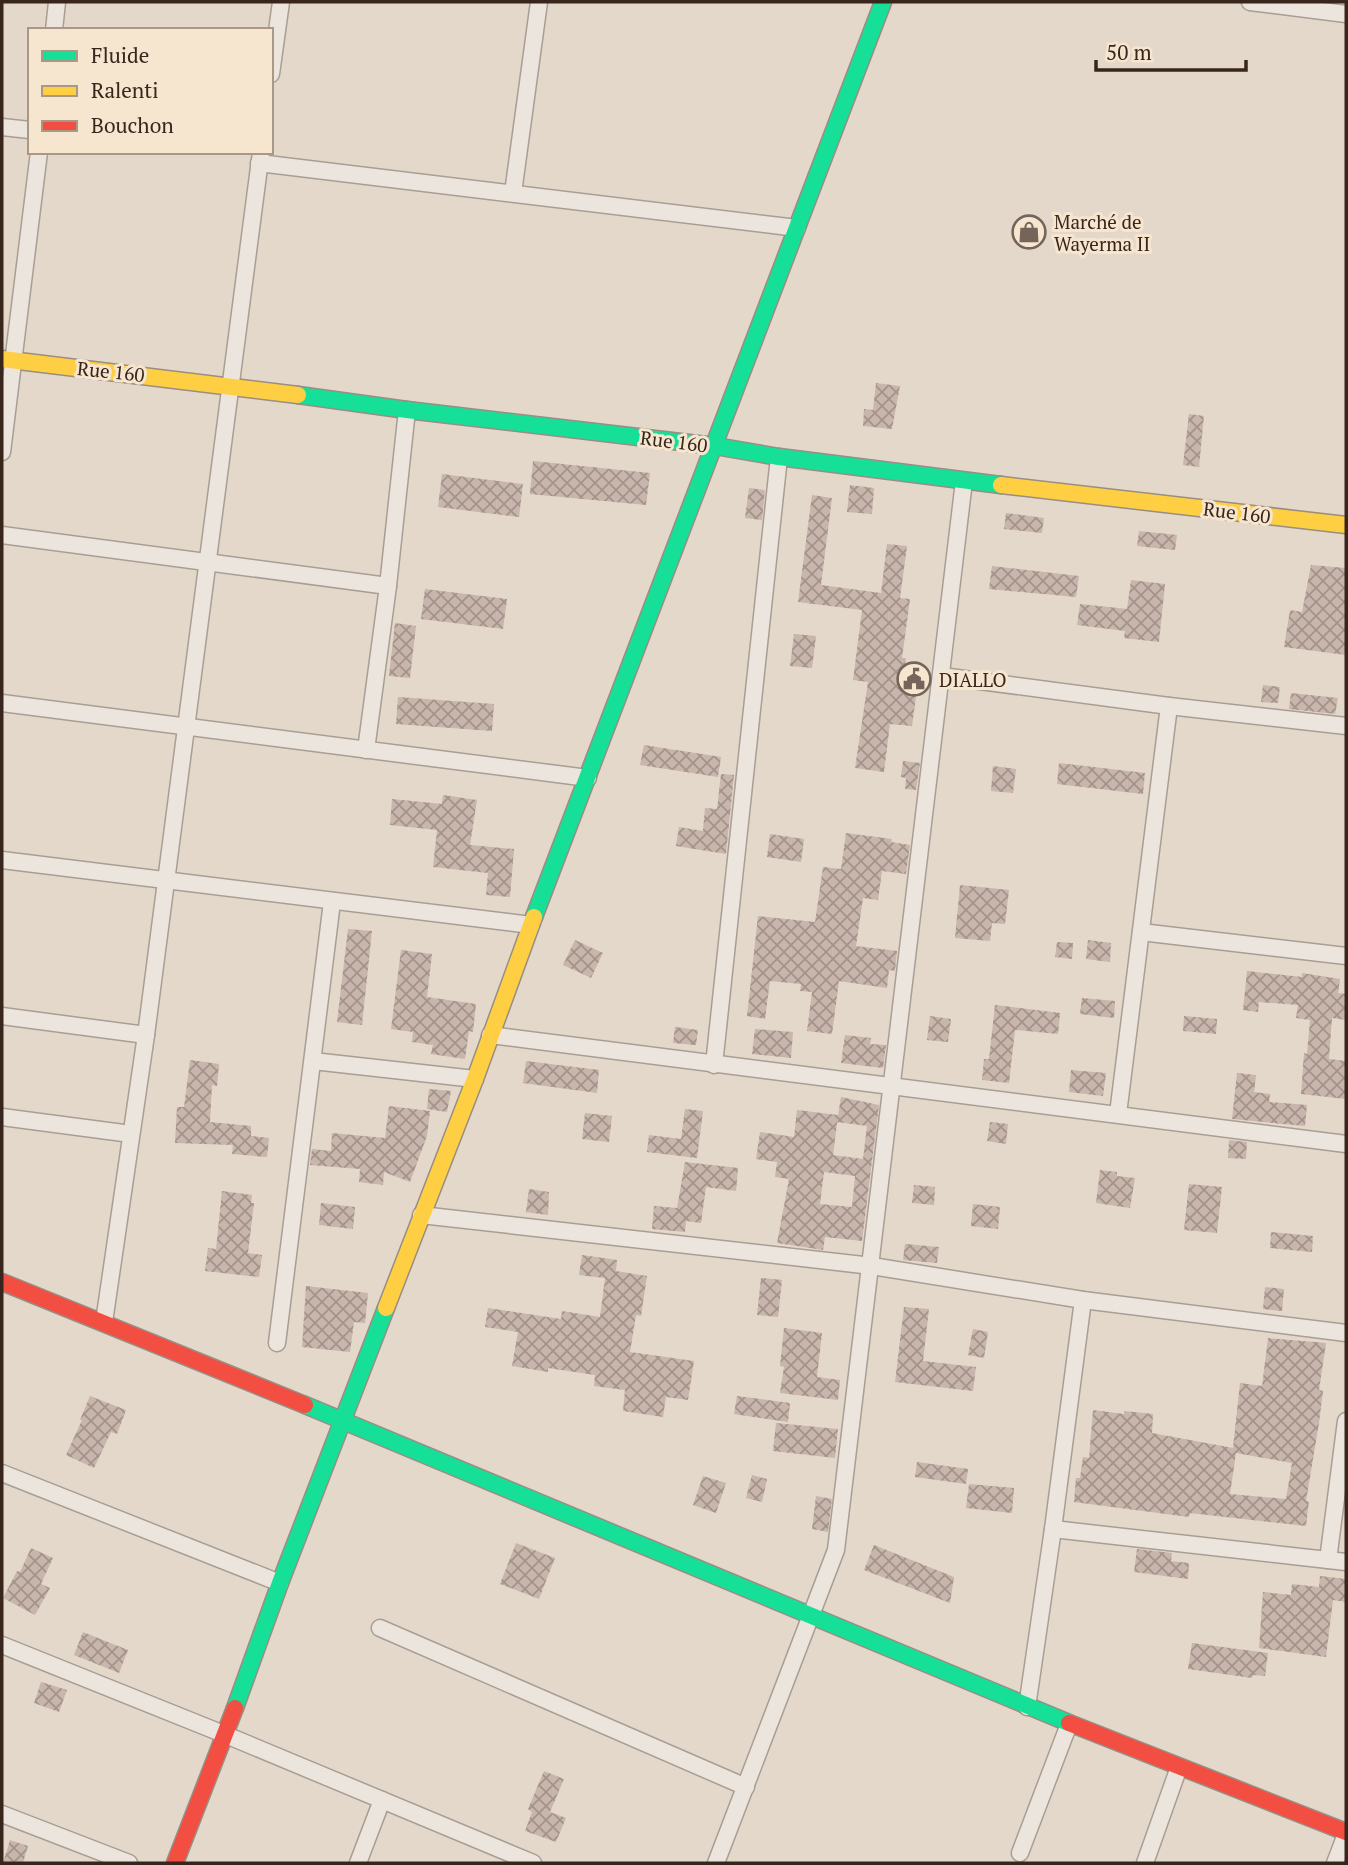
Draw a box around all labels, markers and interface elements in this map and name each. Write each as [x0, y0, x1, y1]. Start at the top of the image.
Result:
legend [28, 28, 273, 154]
scale bar [1096, 28, 1246, 72]
text: 50 m [1106, 38, 1152, 66]
text: Fluide [91, 41, 149, 69]
text: Ralenti [91, 76, 158, 104]
text: Bouchon [91, 111, 174, 139]
place label: Marché de Wayerma II [1054, 209, 1150, 256]
shop icon: Marché de Wayerma II [1010, 213, 1048, 251]
street label: Rue 160 [76, 355, 146, 387]
street label: Rue 160 [639, 424, 709, 458]
street label: Rue 160 [1202, 495, 1272, 529]
public building icon: DIALLO [895, 660, 933, 698]
place label: DIALLO [939, 667, 1007, 692]

